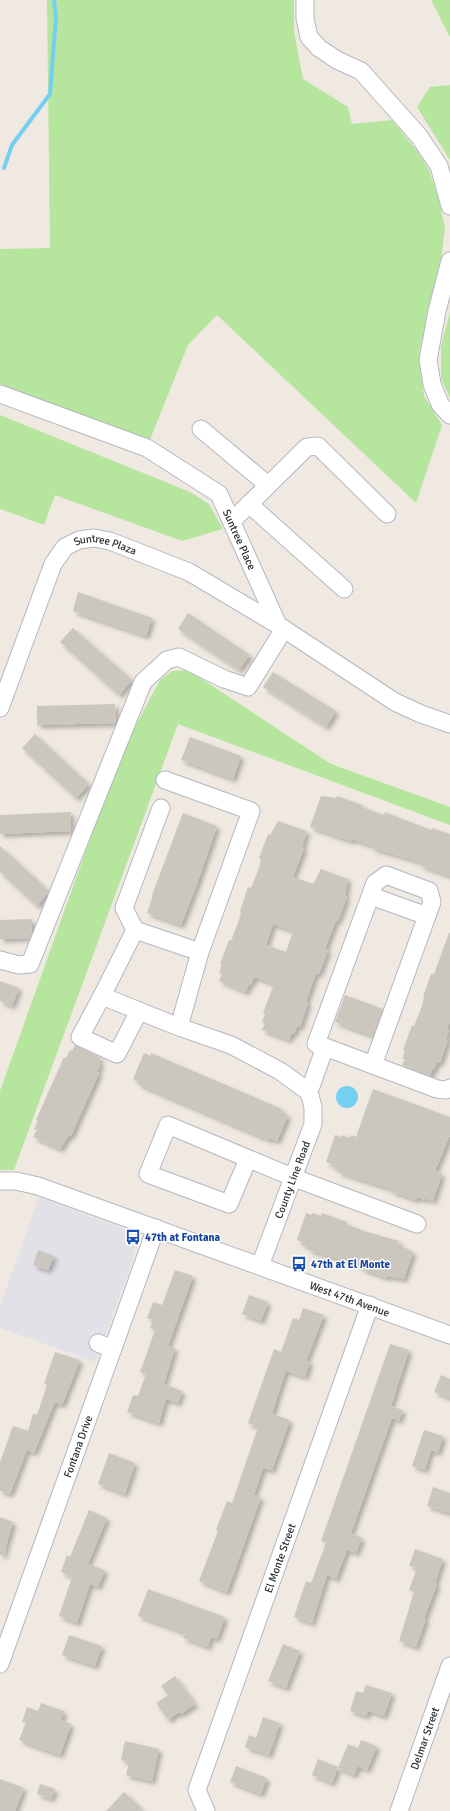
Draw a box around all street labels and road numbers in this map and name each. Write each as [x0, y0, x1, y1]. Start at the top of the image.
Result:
street label: Suntree Place [220, 507, 259, 572]
street label: Suntree Plaza [71, 531, 139, 557]
street label: County Line Road [272, 1139, 313, 1220]
street label: West 47th Avenue [308, 1278, 391, 1319]
street label: Fontana Drive [61, 1414, 95, 1479]
street label: El Monte Street [261, 1521, 298, 1595]
street label: Delmar Street [408, 1705, 442, 1771]

